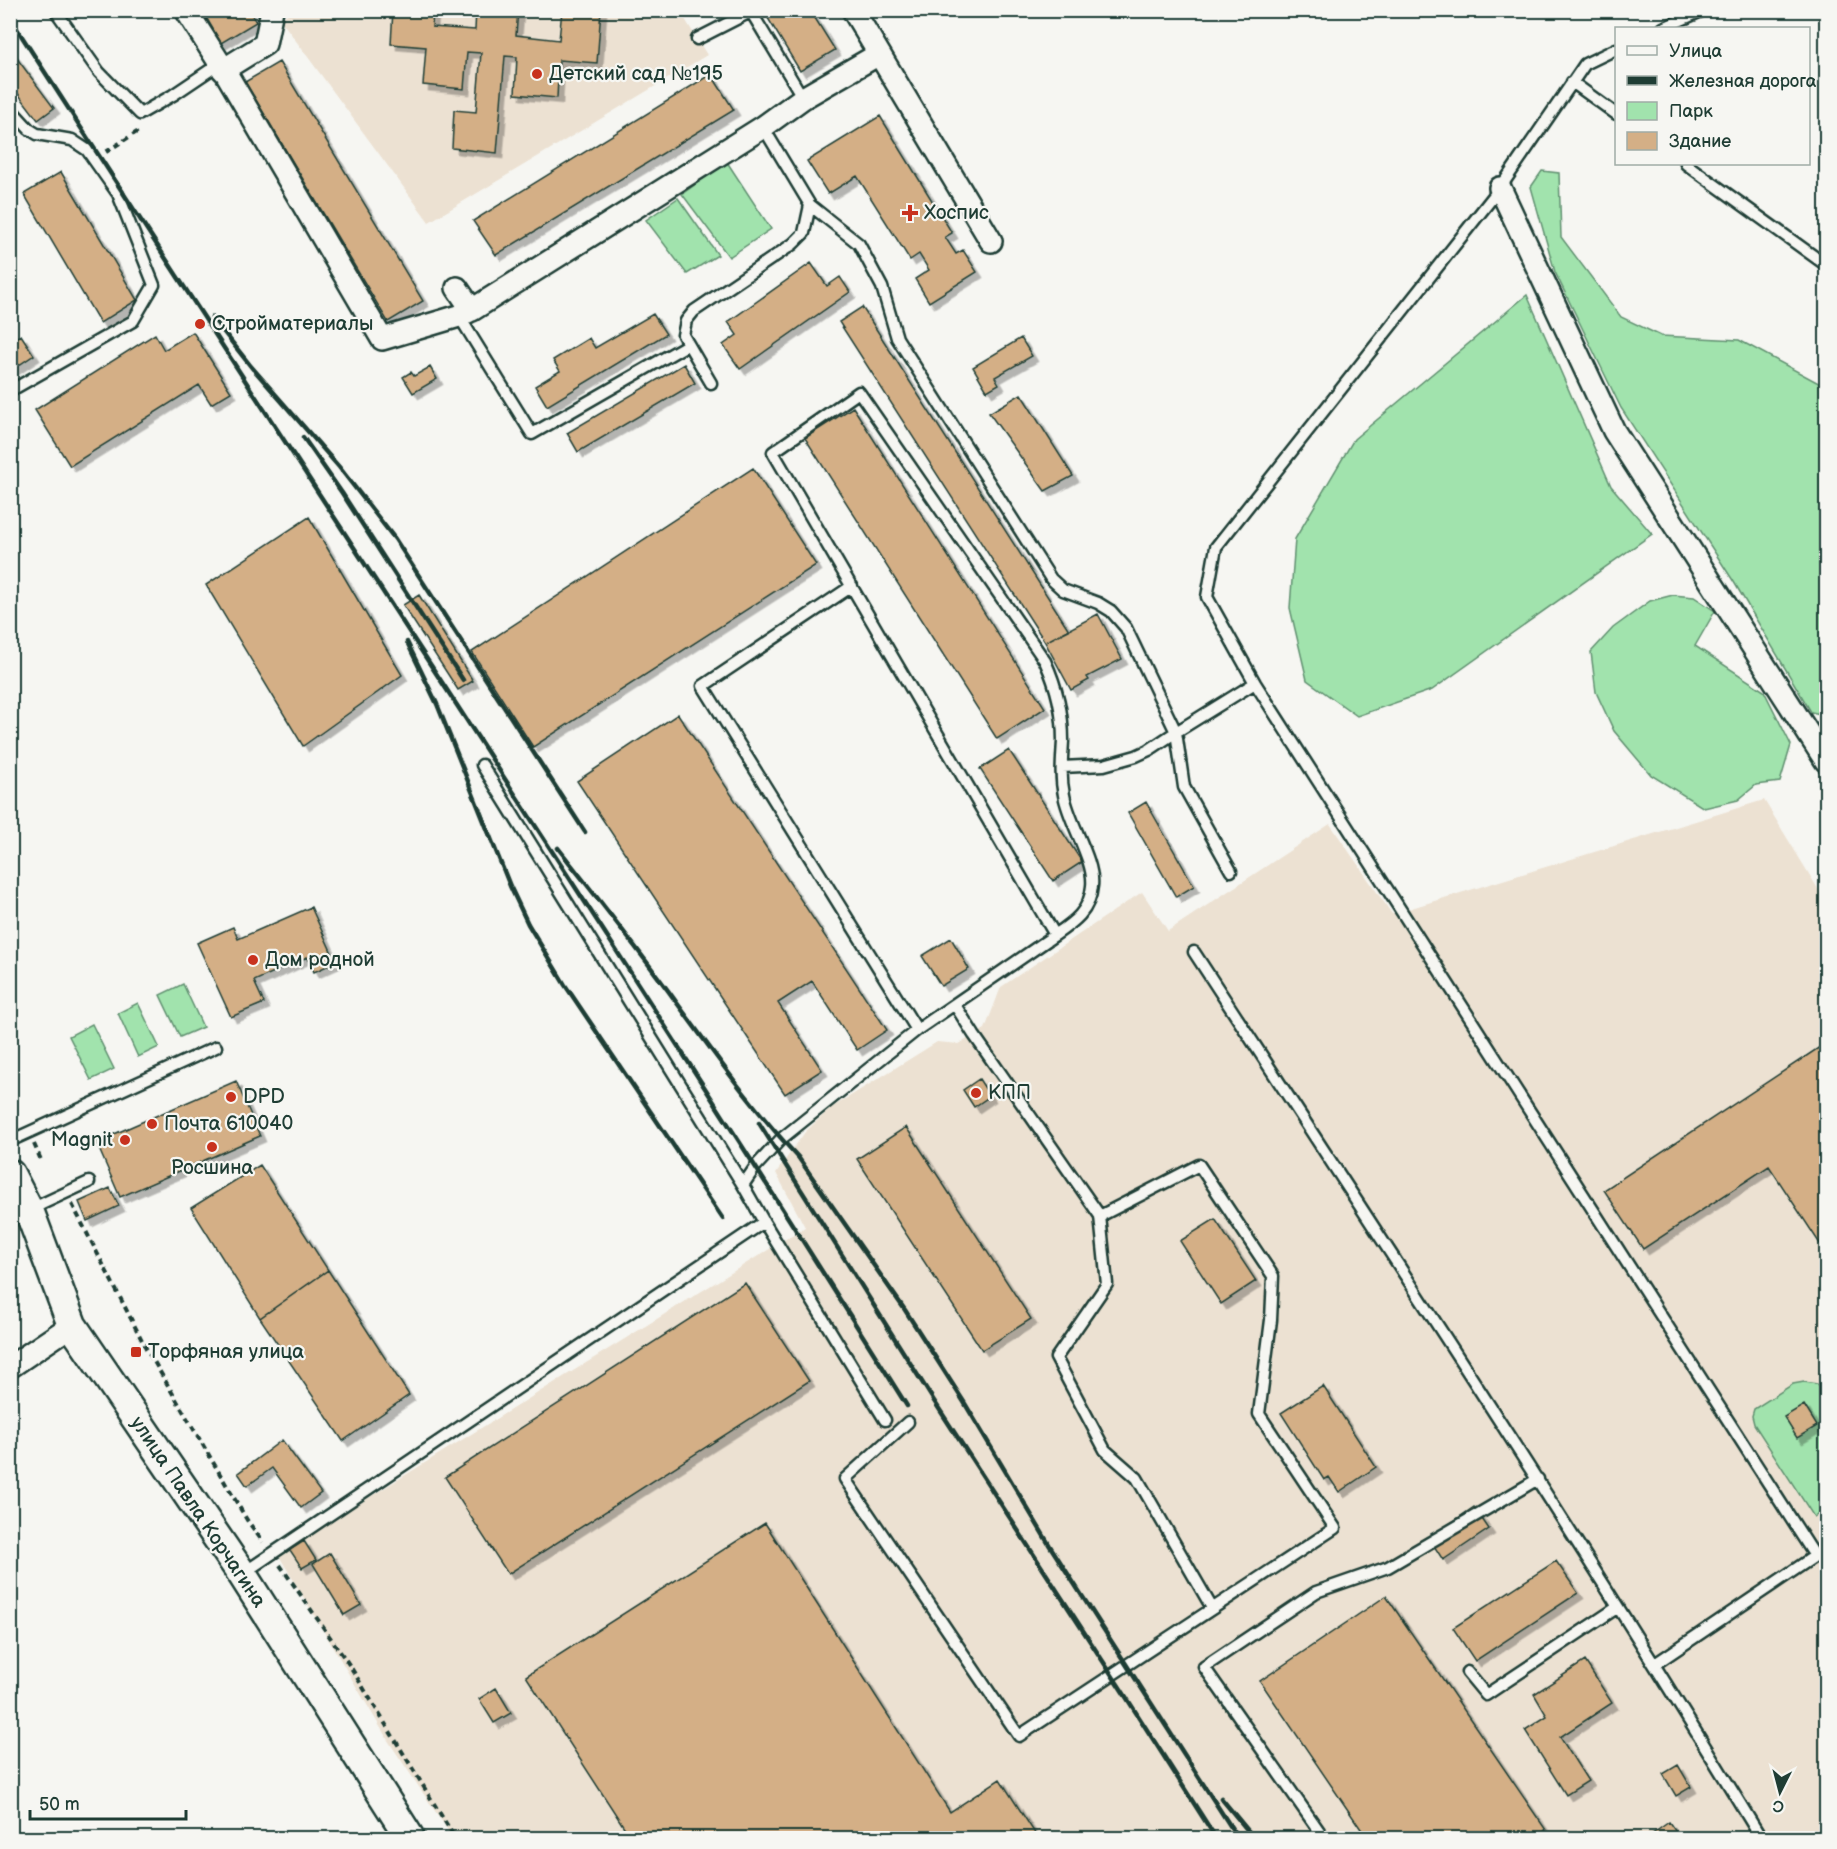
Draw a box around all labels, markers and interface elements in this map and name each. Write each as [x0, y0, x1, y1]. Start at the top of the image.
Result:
legend [1615, 27, 1810, 165]
text: Улица [1669, 41, 1723, 62]
place label: Детский сад №195 [549, 62, 723, 86]
marker: Детский сад №195 [530, 67, 544, 81]
text: Железная дорога [1669, 71, 1817, 92]
text: Парк [1669, 101, 1713, 122]
text: Здание [1669, 131, 1731, 152]
place label: Хоспис [924, 201, 989, 225]
marker: Хоспис [901, 204, 919, 222]
place label: Стройматериалы [212, 312, 373, 336]
marker: Стройматериалы [193, 317, 207, 331]
place label: Дом родной [265, 948, 375, 972]
marker: Дом родной [246, 953, 260, 967]
place label: КПП [988, 1081, 1031, 1105]
place label: DPD [243, 1085, 285, 1109]
marker: КПП [969, 1086, 983, 1100]
marker: DPD [224, 1090, 238, 1104]
place label: Почта 610040 [164, 1112, 293, 1136]
marker: Почта 610040 [145, 1117, 159, 1131]
place label: Magnit [51, 1128, 113, 1152]
marker: Magnit [118, 1133, 132, 1147]
marker: Росшина [205, 1140, 219, 1154]
place label: Росшина [171, 1156, 253, 1180]
place label: Торфяная улица [148, 1340, 304, 1364]
marker: Торфяная улица [129, 1345, 143, 1359]
street label: улица Павла Корчагина [125, 1412, 271, 1612]
north arrow [1750, 1762, 1810, 1822]
scale bar [30, 1783, 186, 1821]
text: 50 m [39, 1794, 80, 1815]
text: С [1772, 1795, 1785, 1815]

